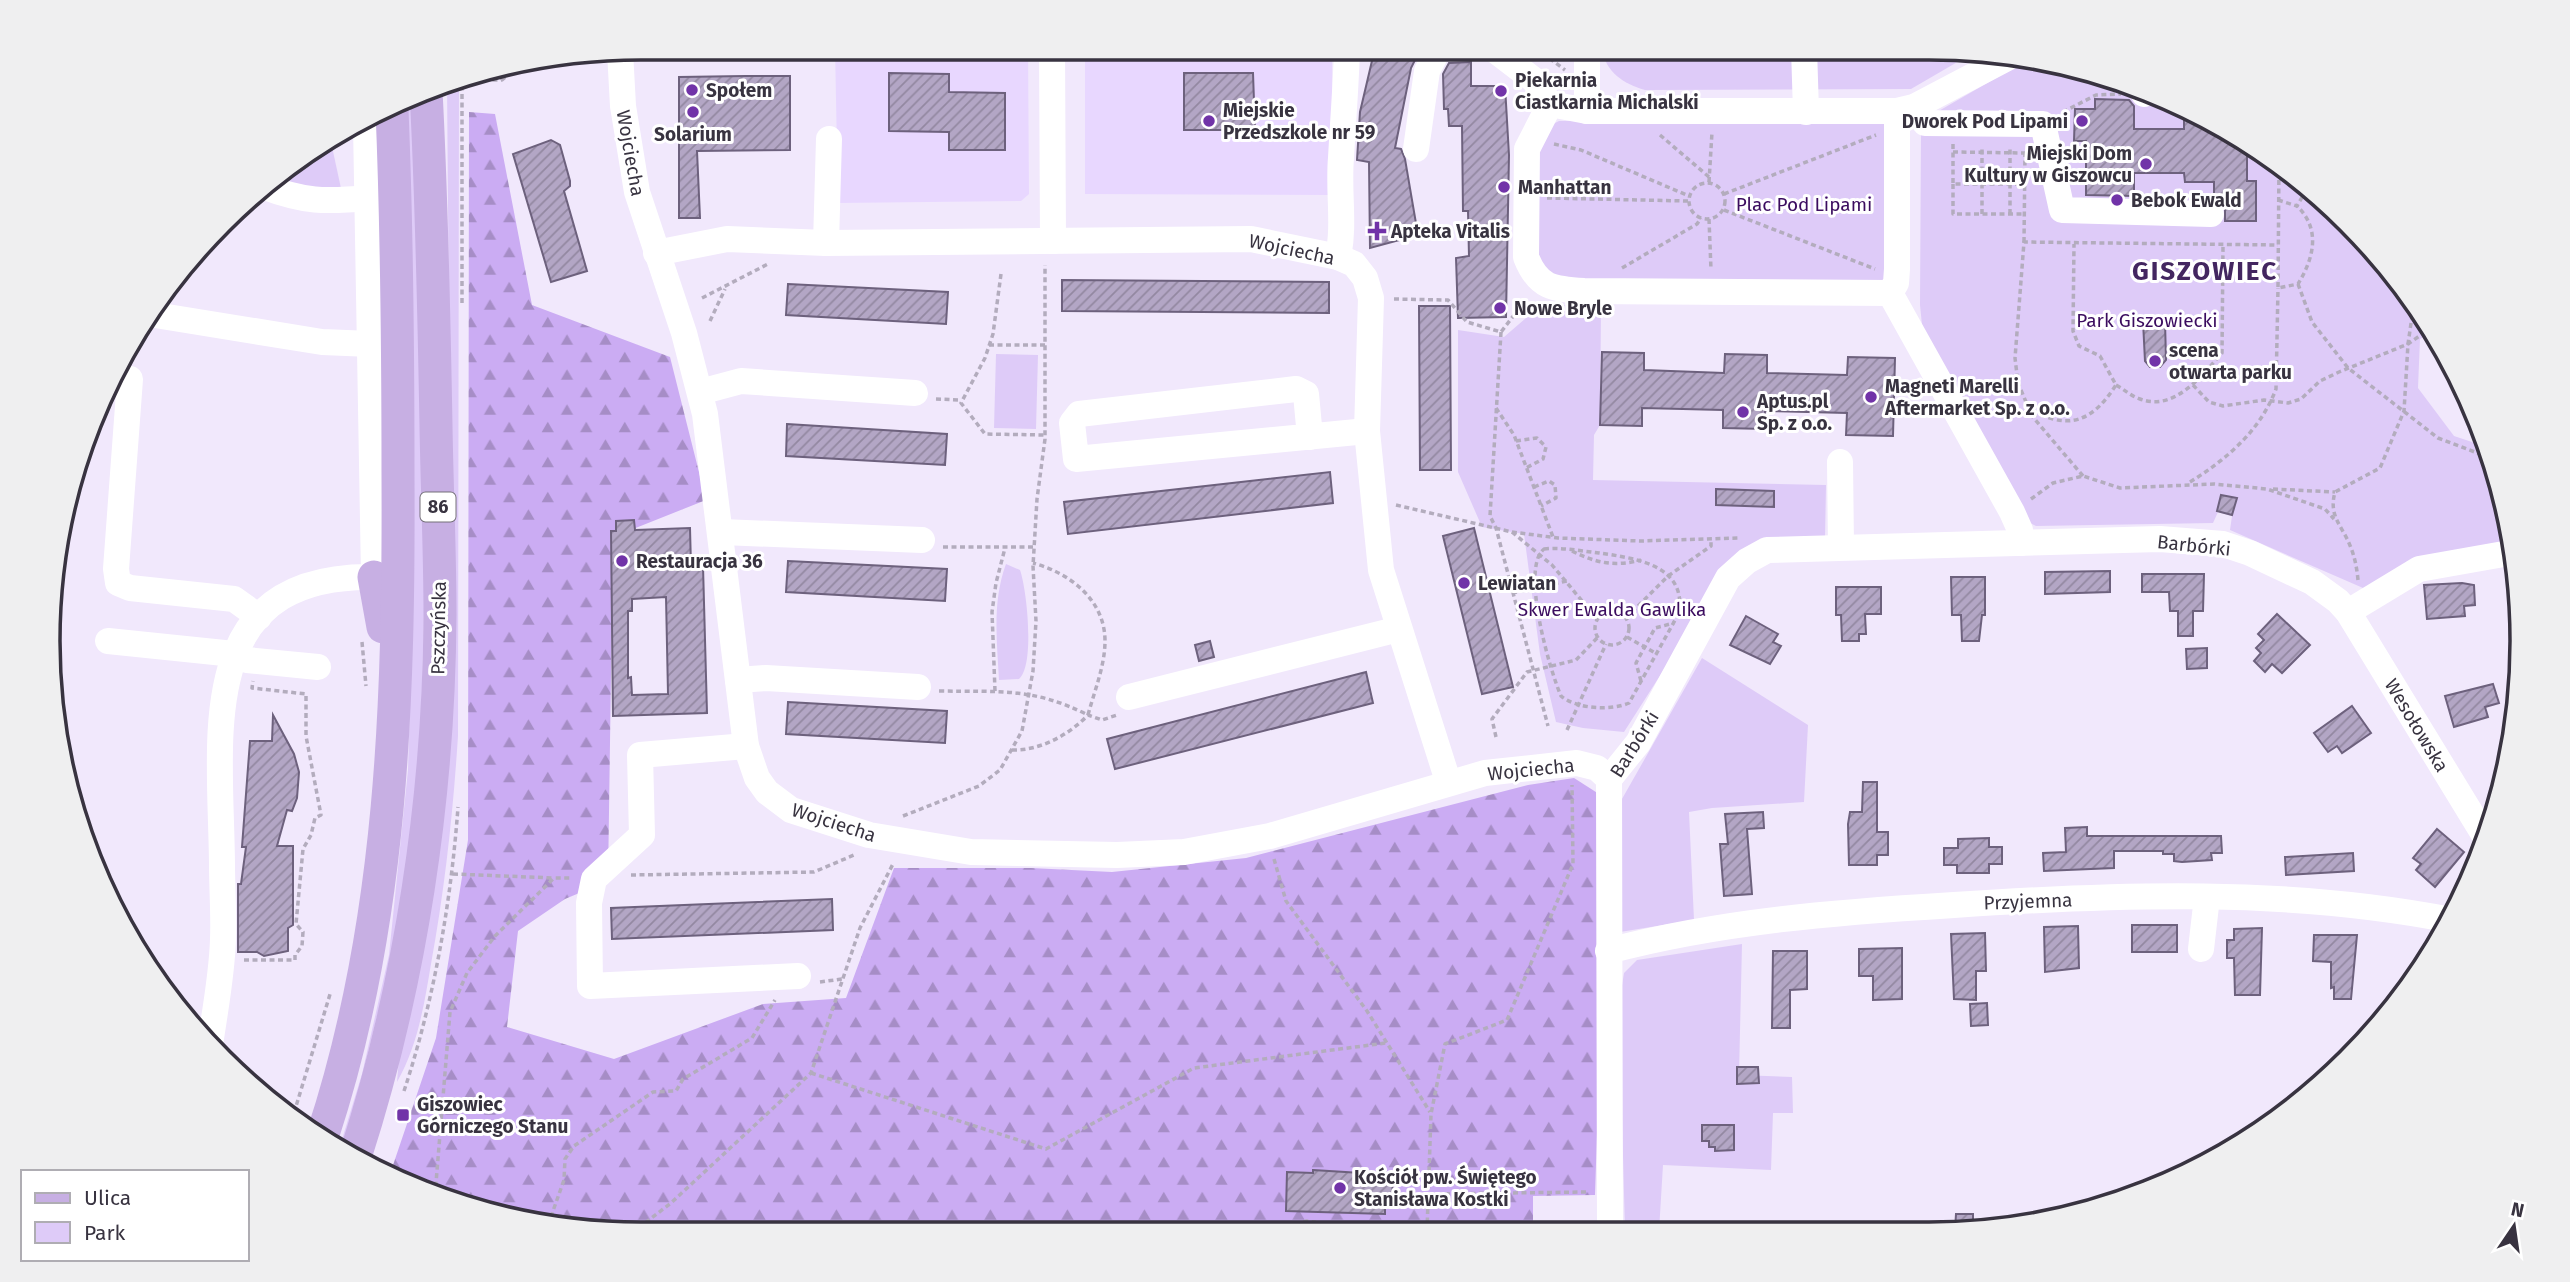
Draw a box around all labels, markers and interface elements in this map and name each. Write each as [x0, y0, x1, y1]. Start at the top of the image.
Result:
place label: Piekarnia Ciastkarnia Michalski [1515, 69, 1699, 114]
place label: Społem [706, 79, 772, 102]
marker: Społem [684, 82, 700, 98]
marker: Piekarnia Ciastkarnia Michalski [1493, 83, 1509, 99]
place label: Miejskie Przedszkole nr 59 [1223, 99, 1376, 144]
marker: Solarium [685, 104, 701, 120]
street label: Wojciecha [612, 108, 649, 198]
place label: Dworek Pod Lipami [1902, 110, 2068, 133]
marker: Miejskie Przedszkole nr 59 [1201, 113, 1217, 129]
marker: Dworek Pod Lipami [2074, 113, 2090, 129]
place label: Solarium [654, 123, 732, 146]
place label: Miejski Dom Kultury w Giszowcu [1964, 142, 2132, 187]
marker: Miejski Dom Kultury w Giszowcu [2138, 156, 2154, 172]
place label: Manhattan [1518, 176, 1612, 199]
marker: Manhattan [1496, 179, 1512, 195]
place label: Bebok Ewald [2131, 189, 2242, 212]
marker: Bebok Ewald [2109, 192, 2125, 208]
park label: Plac Pod Lipami [1736, 193, 1872, 216]
place label: Apteka Vitalis [1390, 220, 1510, 243]
marker: Apteka Vitalis [1369, 223, 1385, 239]
street label: Wojciecha [1247, 229, 1337, 270]
district label: GISZOWIEC [2132, 256, 2278, 287]
place label: Nowe Bryle [1514, 297, 1612, 320]
marker: Nowe Bryle [1492, 300, 1508, 316]
park label: Park Giszowiecki [2076, 309, 2218, 332]
place label: scena otwarta parku [2169, 339, 2292, 384]
marker: scena otwarta parku [2147, 353, 2163, 369]
place label: Magneti Marelli Aftermarket Sp. z o.o. [1884, 375, 2070, 420]
marker: Magneti Marelli Aftermarket Sp. z o.o. [1863, 389, 1879, 405]
place label: Aptus.pl Sp. z o.o. [1756, 390, 1832, 435]
marker: Aptus.pl Sp. z o.o. [1735, 404, 1751, 420]
road number: 86 [420, 492, 456, 522]
street label: Barbórki [2156, 530, 2232, 561]
place label: Restauracja 36 [636, 550, 763, 573]
marker: Restauracja 36 [614, 553, 630, 569]
place label: Lewiatan [1478, 572, 1556, 595]
marker: Lewiatan [1456, 575, 1472, 591]
street label: Pszczyńska [426, 581, 451, 675]
park label: Skwer Ewalda Gawlika [1518, 598, 1706, 621]
street label: Wesołowska [2380, 674, 2453, 776]
street label: Barbórki [1605, 707, 1664, 782]
street label: Wojciecha [1486, 753, 1576, 785]
street label: Wojciecha [789, 798, 879, 847]
street label: Przyjemna [1983, 888, 2073, 915]
place label: Giszowiec Górniczego Stanu [417, 1093, 568, 1138]
marker: Giszowiec Górniczego Stanu [395, 1107, 411, 1123]
place label: Kościół pw. Świętego Stanisława Kostki [1354, 1165, 1537, 1211]
legend [21, 1170, 248, 1261]
marker: Kościół pw. Świętego Stanisława Kostki [1332, 1180, 1348, 1196]
text: Ulica [84, 1185, 131, 1211]
north arrow [2479, 1191, 2549, 1261]
text: N [2509, 1197, 2526, 1223]
text: Park [84, 1220, 126, 1246]

